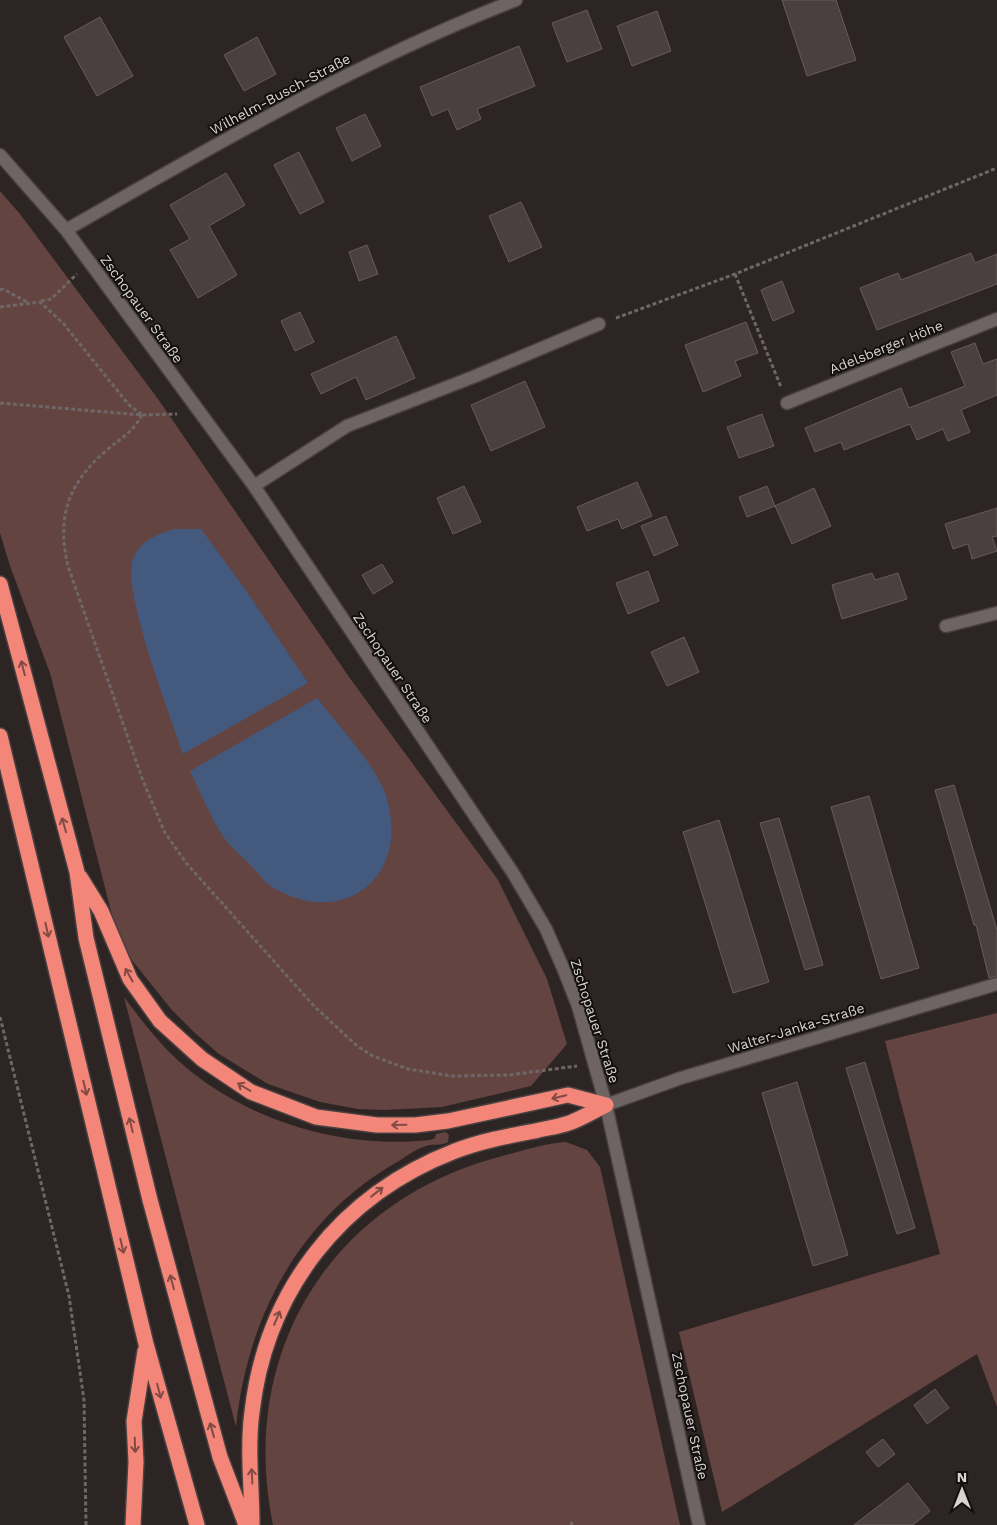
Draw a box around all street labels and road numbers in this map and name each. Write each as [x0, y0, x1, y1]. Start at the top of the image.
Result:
street label: Wilhelm-Busch-Straße [207, 50, 353, 138]
street label: Zschopauer Straße [97, 252, 187, 366]
street label: Adelsberger Höhe [827, 317, 945, 377]
street label: Zschopauer Straße [350, 610, 436, 726]
street label: Zschopauer Straße [567, 957, 623, 1085]
street label: Walter-Janka-Straße [726, 1000, 866, 1056]
street label: Zschopauer Straße [669, 1351, 711, 1481]

